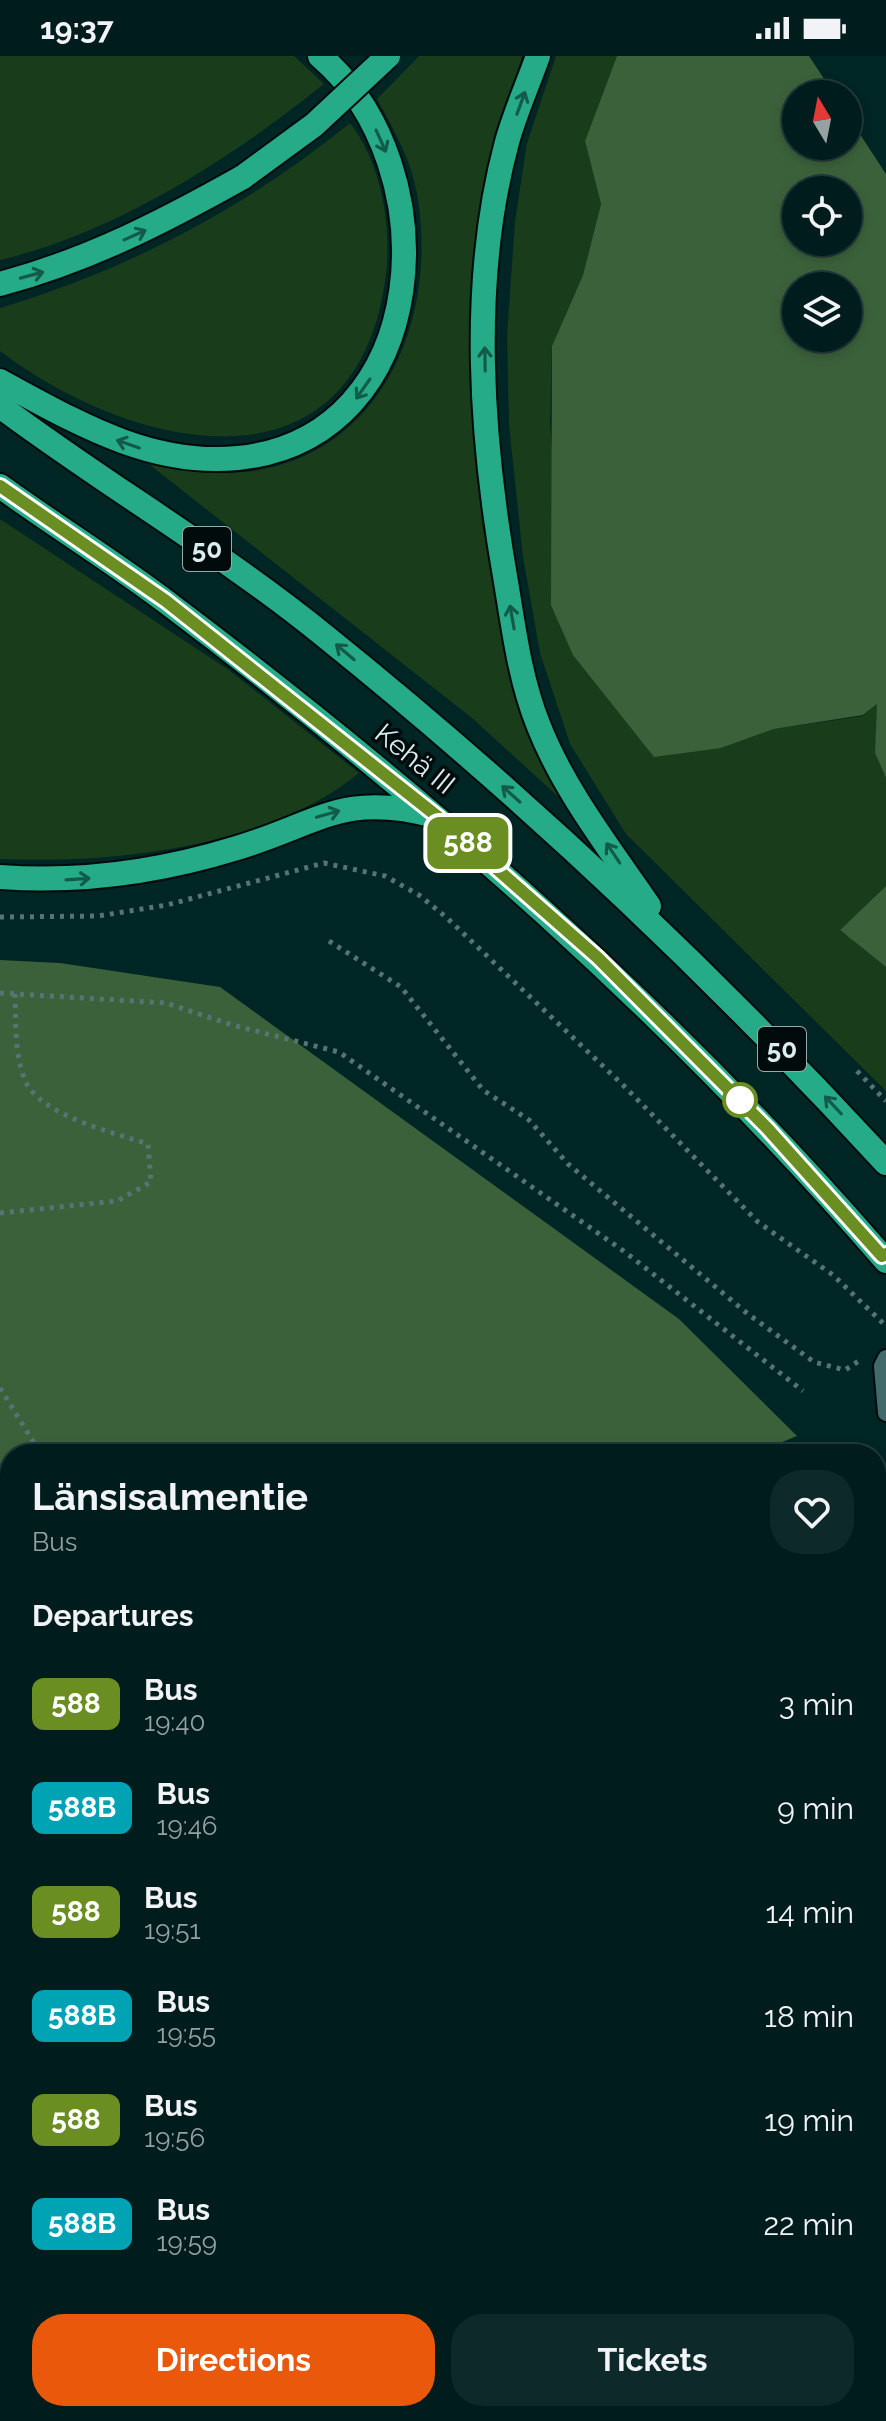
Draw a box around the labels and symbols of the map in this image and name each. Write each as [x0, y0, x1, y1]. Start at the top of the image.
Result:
north arrow [782, 80, 862, 160]
one-way arrow [515, 91, 529, 116]
one-way arrow [374, 128, 389, 153]
one-way arrow [122, 226, 146, 241]
one-way arrow [18, 267, 44, 282]
one-way arrow [477, 346, 492, 373]
one-way arrow [355, 377, 371, 399]
one-way arrow [116, 435, 141, 450]
road number: 50 [183, 527, 231, 571]
one-way arrow [503, 605, 518, 630]
one-way arrow [335, 643, 356, 661]
street label: Kehä III [368, 717, 462, 801]
one-way arrow [502, 785, 522, 803]
one-way arrow [315, 806, 341, 821]
line badge: 588 [422, 817, 514, 869]
one-way arrow [605, 843, 621, 865]
one-way arrow [64, 871, 91, 886]
road number: 50 [758, 1027, 806, 1071]
unlabelled marker [723, 1083, 757, 1117]
one-way arrow [824, 1095, 843, 1115]

